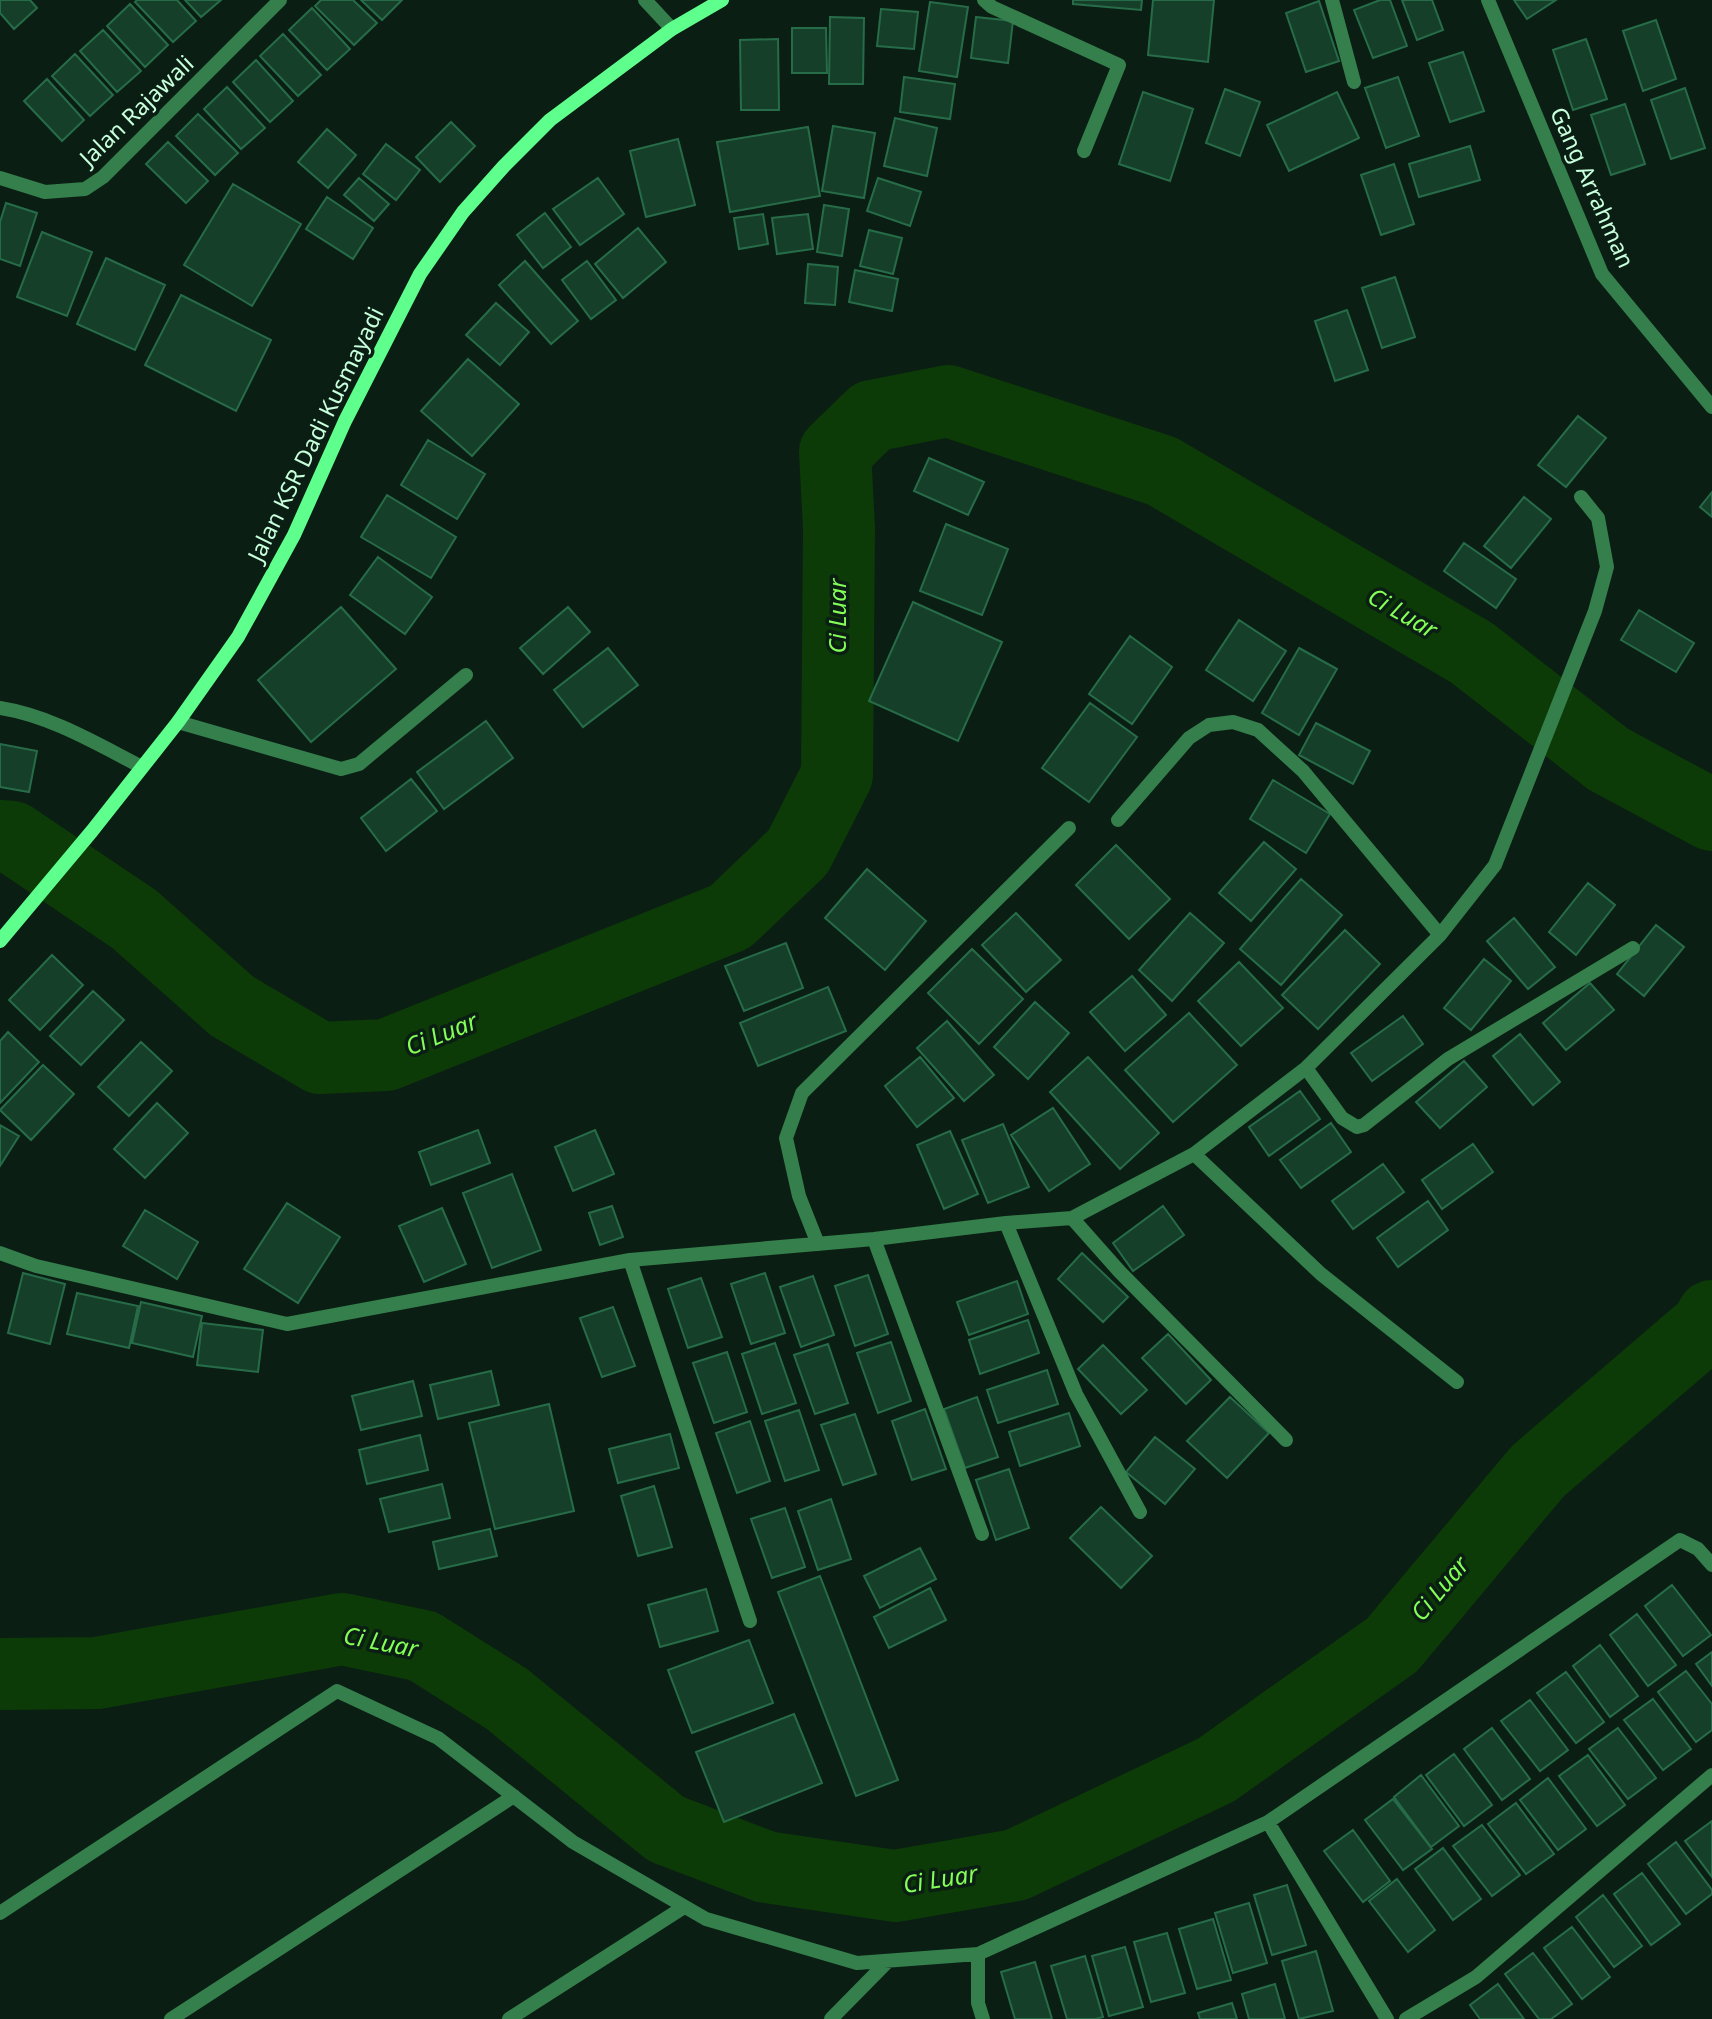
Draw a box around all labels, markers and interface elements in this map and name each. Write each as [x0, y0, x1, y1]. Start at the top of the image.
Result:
street label: Jalan Rajawali [71, 47, 200, 174]
street label: Gang Arrahman [1543, 101, 1643, 273]
street label: Jalan KSR Dadi Kusmayadi [238, 301, 391, 569]
water label: Ci Luar [820, 577, 853, 654]
water label: Ci Luar [1362, 579, 1445, 646]
water label: Ci Luar [400, 1003, 483, 1062]
water label: Ci Luar [1402, 1548, 1477, 1627]
water label: Ci Luar [341, 1618, 422, 1665]
water label: Ci Luar [900, 1856, 981, 1900]

